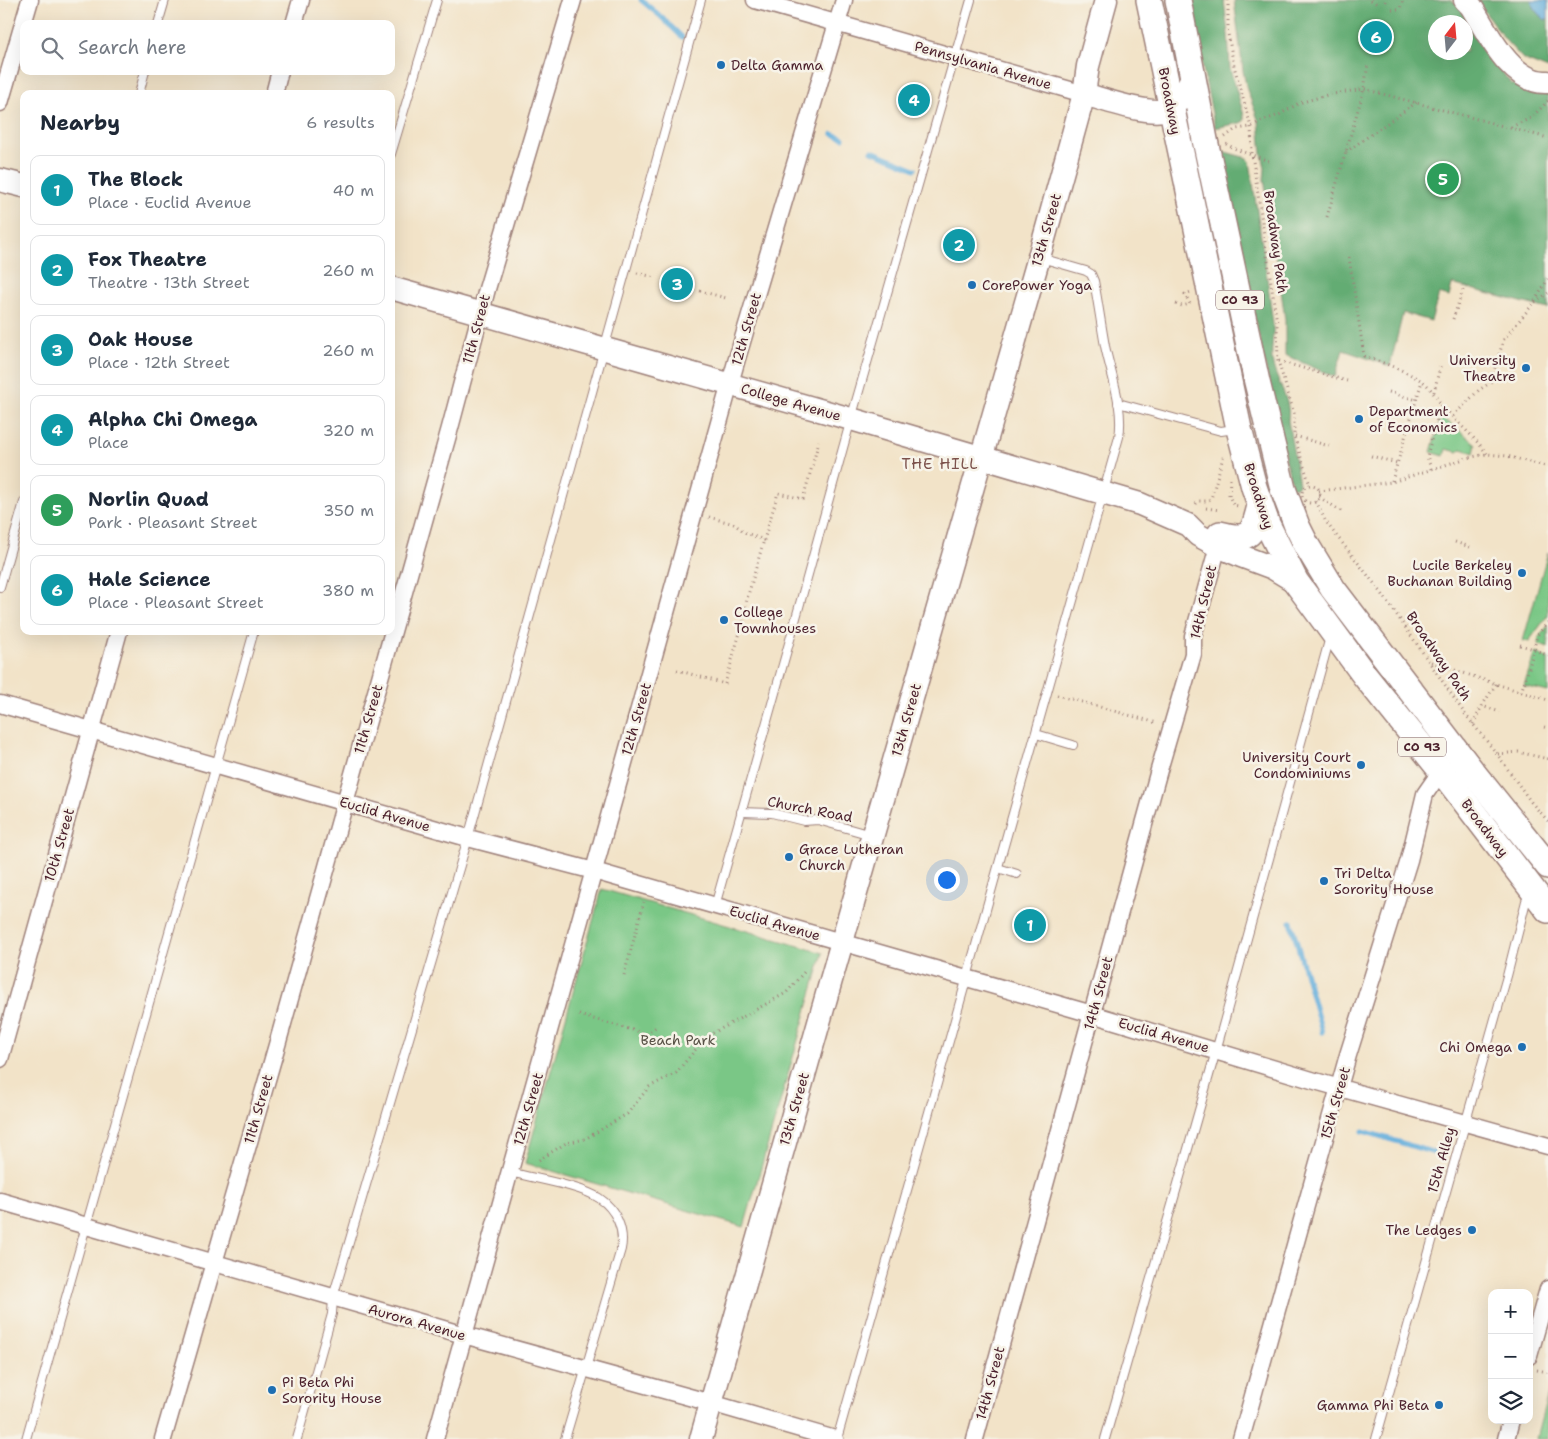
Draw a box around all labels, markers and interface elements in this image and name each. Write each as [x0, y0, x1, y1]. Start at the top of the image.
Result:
north arrow [1428, 15, 1473, 60]
pin: 6 [1360, 18, 1392, 56]
search box [20, 20, 395, 75]
icon: search [38, 34, 66, 62]
text: Search here [78, 35, 187, 60]
street label: Pennsylvania Avenue [912, 37, 1054, 93]
place label: Delta Gamma [731, 56, 824, 74]
marker: Delta Gamma [715, 59, 727, 71]
street label: Broadway [1155, 66, 1185, 136]
pin: 4 [898, 81, 930, 119]
text: Nearby [40, 109, 120, 137]
text: 6 results [306, 112, 375, 133]
pin: 5 [1427, 160, 1459, 198]
text: The Block [88, 167, 183, 192]
text: 1 [53, 180, 61, 201]
text: 40 m [332, 180, 374, 201]
street label: Broadway Path [1260, 189, 1292, 295]
street label: 13th Street [1027, 191, 1065, 269]
text: Place · Euclid Avenue [88, 192, 251, 213]
pin: 2 [943, 226, 975, 264]
text: Fox Theatre [88, 247, 207, 272]
text: 2 [51, 260, 63, 281]
text: 260 m [322, 260, 374, 281]
pin: 3 [661, 265, 693, 303]
text: Theatre · 13th Street [88, 272, 250, 293]
place label: CorePower Yoga [982, 276, 1092, 294]
marker: CorePower Yoga [966, 279, 978, 291]
street label: 12th Street [727, 290, 765, 368]
road number: CO 93 [1216, 290, 1264, 310]
street label: 11th Street [458, 292, 494, 366]
text: Oak House [88, 327, 193, 352]
text: 3 [51, 340, 63, 361]
text: 260 m [322, 340, 374, 361]
place label: University Theatre [1449, 351, 1516, 385]
text: Place · 12th Street [88, 352, 230, 373]
marker: University Theatre [1520, 362, 1532, 374]
street label: College Avenue [739, 379, 843, 425]
place label: Department of Economics [1369, 402, 1457, 436]
text: Alpha Chi Omega [88, 407, 257, 432]
marker: Department of Economics [1353, 413, 1365, 425]
text: 4 [51, 420, 63, 441]
text: 320 m [323, 420, 374, 441]
text: Place [88, 432, 129, 453]
district label: THE HILL [901, 454, 979, 474]
street label: Broadway [1240, 461, 1278, 531]
text: Norlin Quad [88, 487, 209, 512]
text: 5 [52, 500, 62, 521]
text: 350 m [323, 500, 374, 521]
text: Park · Pleasant Street [88, 512, 257, 533]
place label: Lucile Berkeley Buchanan Building [1388, 556, 1512, 590]
street label: 14th Street [1186, 563, 1220, 641]
text: Hale Science [88, 567, 211, 592]
marker: Lucile Berkeley Buchanan Building [1516, 567, 1528, 579]
text: 6 [51, 580, 63, 601]
text: 380 m [322, 580, 374, 601]
text: Place · Pleasant Street [88, 592, 264, 613]
place label: College Townhouses [734, 603, 816, 637]
street label: Broadway Path [1403, 608, 1475, 704]
marker: College Townhouses [718, 614, 730, 626]
street label: 12th Street [617, 680, 655, 758]
street label: 13th Street [887, 681, 925, 759]
street label: 11th Street [349, 682, 387, 756]
road number: CO 93 [1398, 738, 1446, 756]
place label: University Court Condominiums [1242, 748, 1351, 782]
marker: University Court Condominiums [1355, 759, 1367, 771]
street label: Euclid Avenue [337, 792, 433, 836]
street label: Church Road [766, 792, 854, 826]
street label: Broadway [1457, 795, 1513, 861]
street label: 10th Street [40, 806, 78, 884]
place label: Grace Lutheran Church [799, 840, 904, 874]
marker: Grace Lutheran Church [783, 851, 795, 863]
place label: Tri Delta Sorority House [1334, 864, 1434, 898]
your location [934, 867, 960, 893]
marker: Tri Delta Sorority House [1318, 875, 1330, 887]
street label: Euclid Avenue [727, 901, 823, 945]
pin: 1 [1014, 906, 1046, 944]
street label: 14th Street [1080, 954, 1116, 1032]
street label: Euclid Avenue [1116, 1013, 1212, 1057]
park label: Beach Park [641, 1031, 715, 1049]
place label: Chi Omega [1439, 1038, 1512, 1056]
marker: Chi Omega [1516, 1041, 1528, 1053]
street label: 15th Street [1316, 1065, 1354, 1141]
street label: 12th Street [509, 1070, 547, 1148]
street label: 13th Street [775, 1070, 813, 1148]
street label: 11th Street [239, 1072, 277, 1146]
street label: 15th Alley [1423, 1125, 1459, 1195]
place label: The Ledges [1386, 1221, 1462, 1239]
marker: The Ledges [1466, 1224, 1478, 1236]
map controls [1488, 1289, 1533, 1424]
button: + [1488, 1289, 1533, 1334]
street label: Aurora Avenue [366, 1299, 468, 1345]
button: − [1488, 1334, 1533, 1379]
street label: 14th Street [972, 1344, 1008, 1422]
place label: Pi Beta Phi Sorority House [282, 1373, 382, 1407]
button: layers [1488, 1379, 1533, 1424]
marker: Pi Beta Phi Sorority House [266, 1384, 278, 1396]
place label: Gamma Phi Beta [1317, 1396, 1429, 1414]
marker: Gamma Phi Beta [1433, 1399, 1445, 1411]

